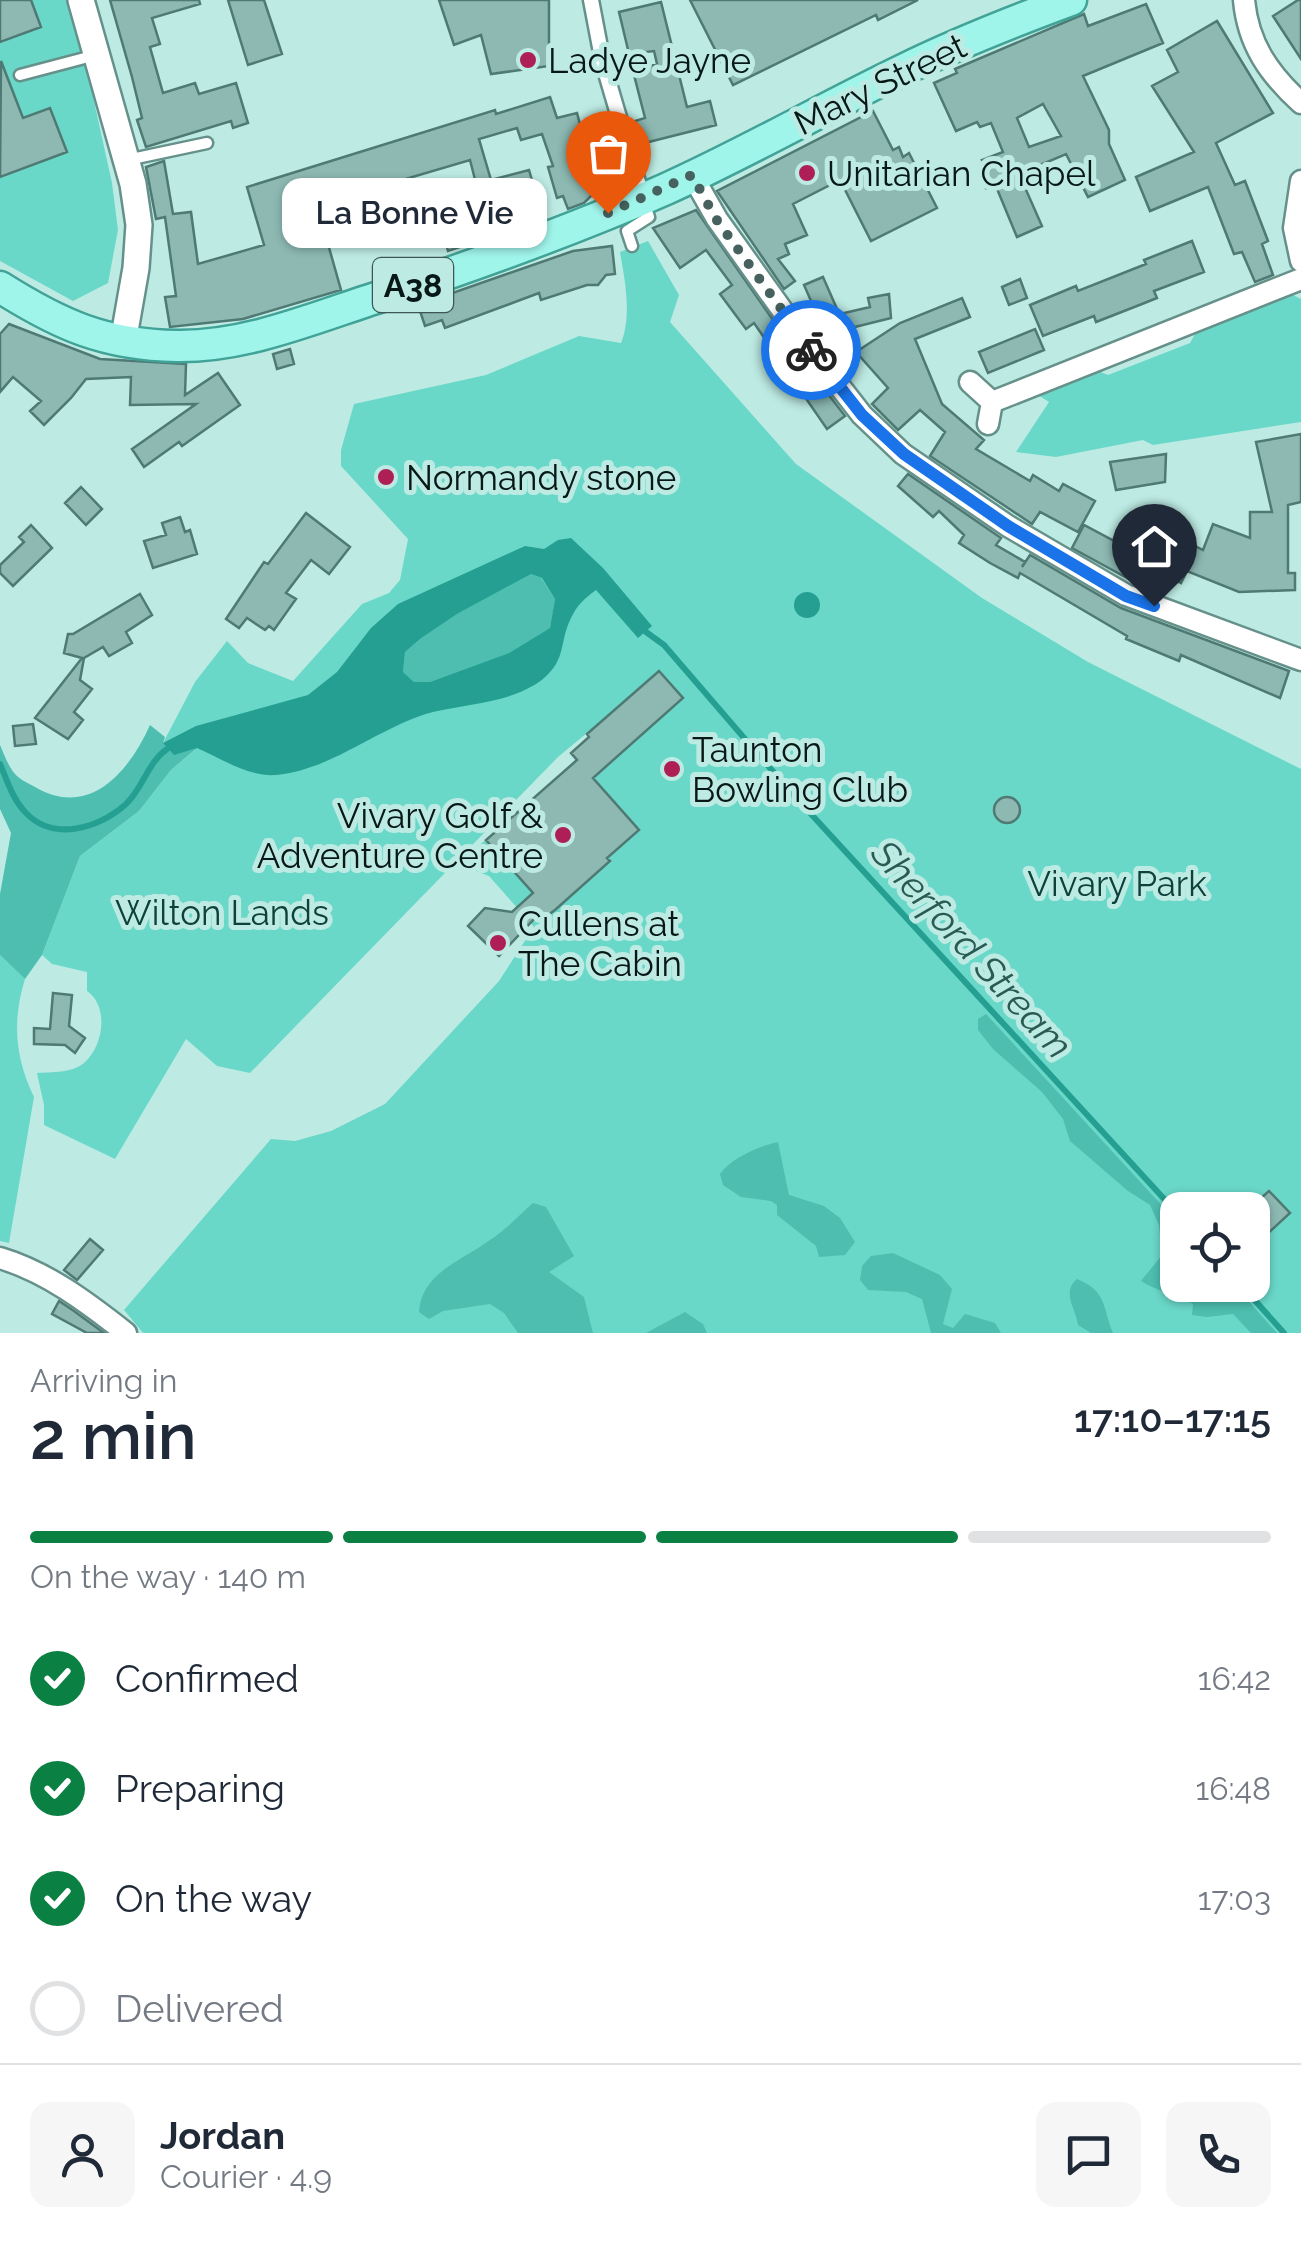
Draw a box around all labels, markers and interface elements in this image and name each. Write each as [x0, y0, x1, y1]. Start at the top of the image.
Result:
street label: Mary Street [787, 25, 973, 143]
place label: Ladye Jayne [548, 40, 751, 81]
marker: Ladye Jayne [517, 49, 539, 71]
pin [566, 111, 651, 214]
icon: bag [581, 126, 636, 181]
place label: Unitarian Chapel [827, 153, 1096, 194]
marker: Unitarian Chapel [796, 162, 818, 184]
callout: La Bonne Vie [283, 178, 548, 248]
text: La Bonne Vie [315, 194, 514, 231]
road number: A38 [373, 258, 453, 312]
courier [761, 300, 861, 400]
icon: bike [784, 323, 839, 378]
place label: Normandy stone [406, 457, 676, 498]
marker: Normandy stone [375, 466, 397, 488]
pin [1112, 504, 1197, 607]
icon: home [1127, 519, 1182, 574]
place label: Taunton Bowling Club [692, 729, 908, 810]
marker: Taunton Bowling Club [661, 758, 683, 780]
place label: Vivary Golf & Adventure Centre [257, 795, 544, 876]
marker: Vivary Golf & Adventure Centre [552, 824, 574, 846]
water label: Sherford Stream [862, 830, 1082, 1067]
park label: Vivary Park [1027, 863, 1207, 904]
park label: Wilton Lands [115, 892, 329, 933]
place label: Cullens at The Cabin [518, 903, 682, 984]
marker: Cullens at The Cabin [487, 932, 509, 954]
map controls [1160, 1192, 1270, 1302]
button: locate [1160, 1192, 1270, 1302]
text: Arriving in [30, 1362, 177, 1399]
text: 17:10–17:15 [1074, 1396, 1271, 1441]
text: 2 min [30, 1398, 197, 1474]
text: On the way · 140 m [30, 1558, 306, 1595]
icon: check [30, 1651, 85, 1706]
text: Confirmed [115, 1656, 299, 1701]
text: 16:42 [1198, 1660, 1271, 1697]
icon: check [30, 1761, 85, 1816]
text: Preparing [115, 1766, 285, 1811]
text: 16:48 [1196, 1770, 1271, 1807]
icon: check [30, 1871, 85, 1926]
text: On the way [115, 1876, 312, 1921]
text: 17:03 [1198, 1880, 1271, 1917]
text: Delivered [115, 1986, 284, 2031]
button: person [30, 2102, 135, 2207]
button: chat [1036, 2102, 1141, 2207]
button: phone [1166, 2102, 1271, 2207]
text: Jordan [160, 2113, 285, 2158]
text: Courier · 4.9 [160, 2158, 332, 2195]

